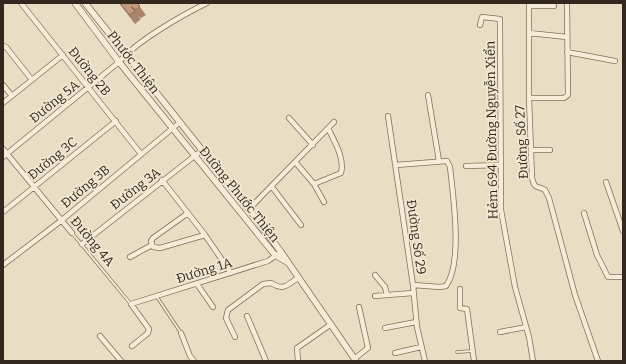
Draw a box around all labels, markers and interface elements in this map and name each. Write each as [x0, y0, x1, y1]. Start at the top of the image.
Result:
street label: Phước Thiện [104, 28, 163, 97]
street label: Hẻm 694 Đường Nguyễn Xiển [482, 40, 501, 219]
street label: Đường 2B [65, 44, 114, 99]
street label: Đường 5A [27, 76, 83, 126]
street label: Đường Số 27 [512, 104, 531, 179]
street label: Đường 3C [25, 134, 80, 183]
street label: Đường Phước Thiện [197, 144, 283, 246]
street label: Đường 3B [58, 162, 113, 211]
street label: Đường 3A [107, 164, 164, 212]
street label: Đường Số 29 [404, 199, 429, 275]
street label: Đường 4A [68, 214, 118, 270]
street label: Đường 1A [174, 255, 235, 286]

